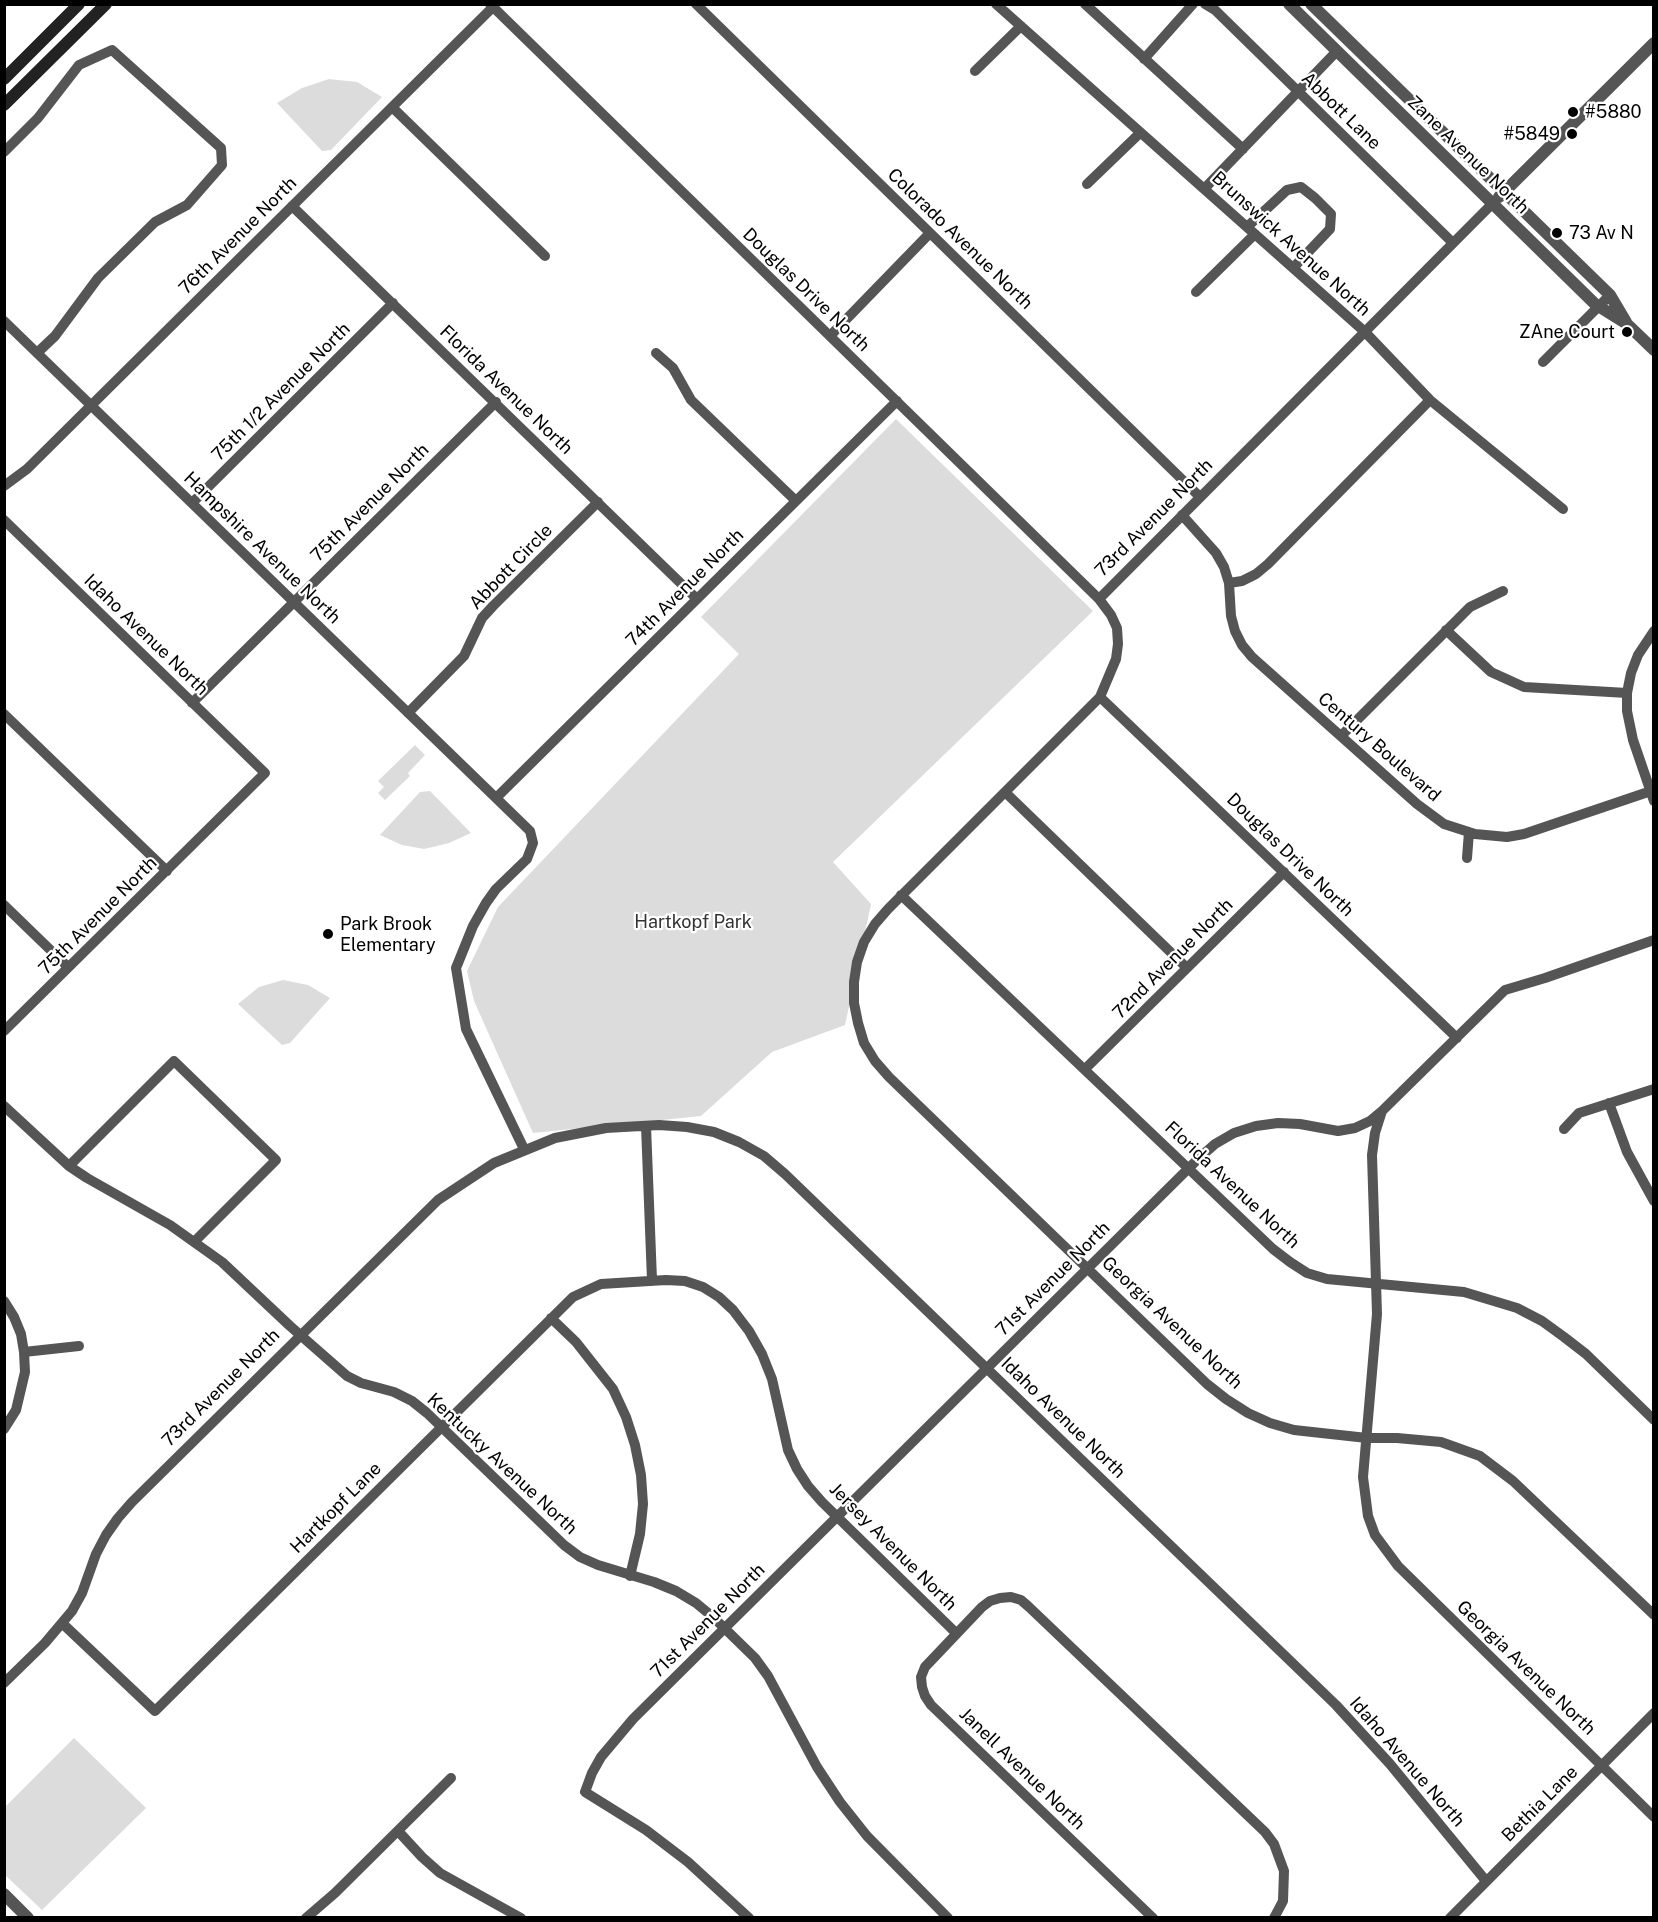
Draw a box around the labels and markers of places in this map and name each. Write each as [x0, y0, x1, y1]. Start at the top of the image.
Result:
place label: #5880 [1585, 101, 1641, 123]
marker: #5880 [1566, 105, 1580, 119]
place label: #5849 [1503, 123, 1560, 145]
marker: #5849 [1565, 127, 1579, 141]
place label: 73 Av N [1569, 222, 1634, 244]
marker: 73 Av N [1550, 226, 1564, 240]
place label: ZAne Court [1519, 321, 1615, 343]
marker: ZAne Court [1620, 325, 1634, 339]
place label: Park Brook Elementary [340, 913, 436, 956]
marker: Park Brook Elementary [321, 927, 335, 941]

